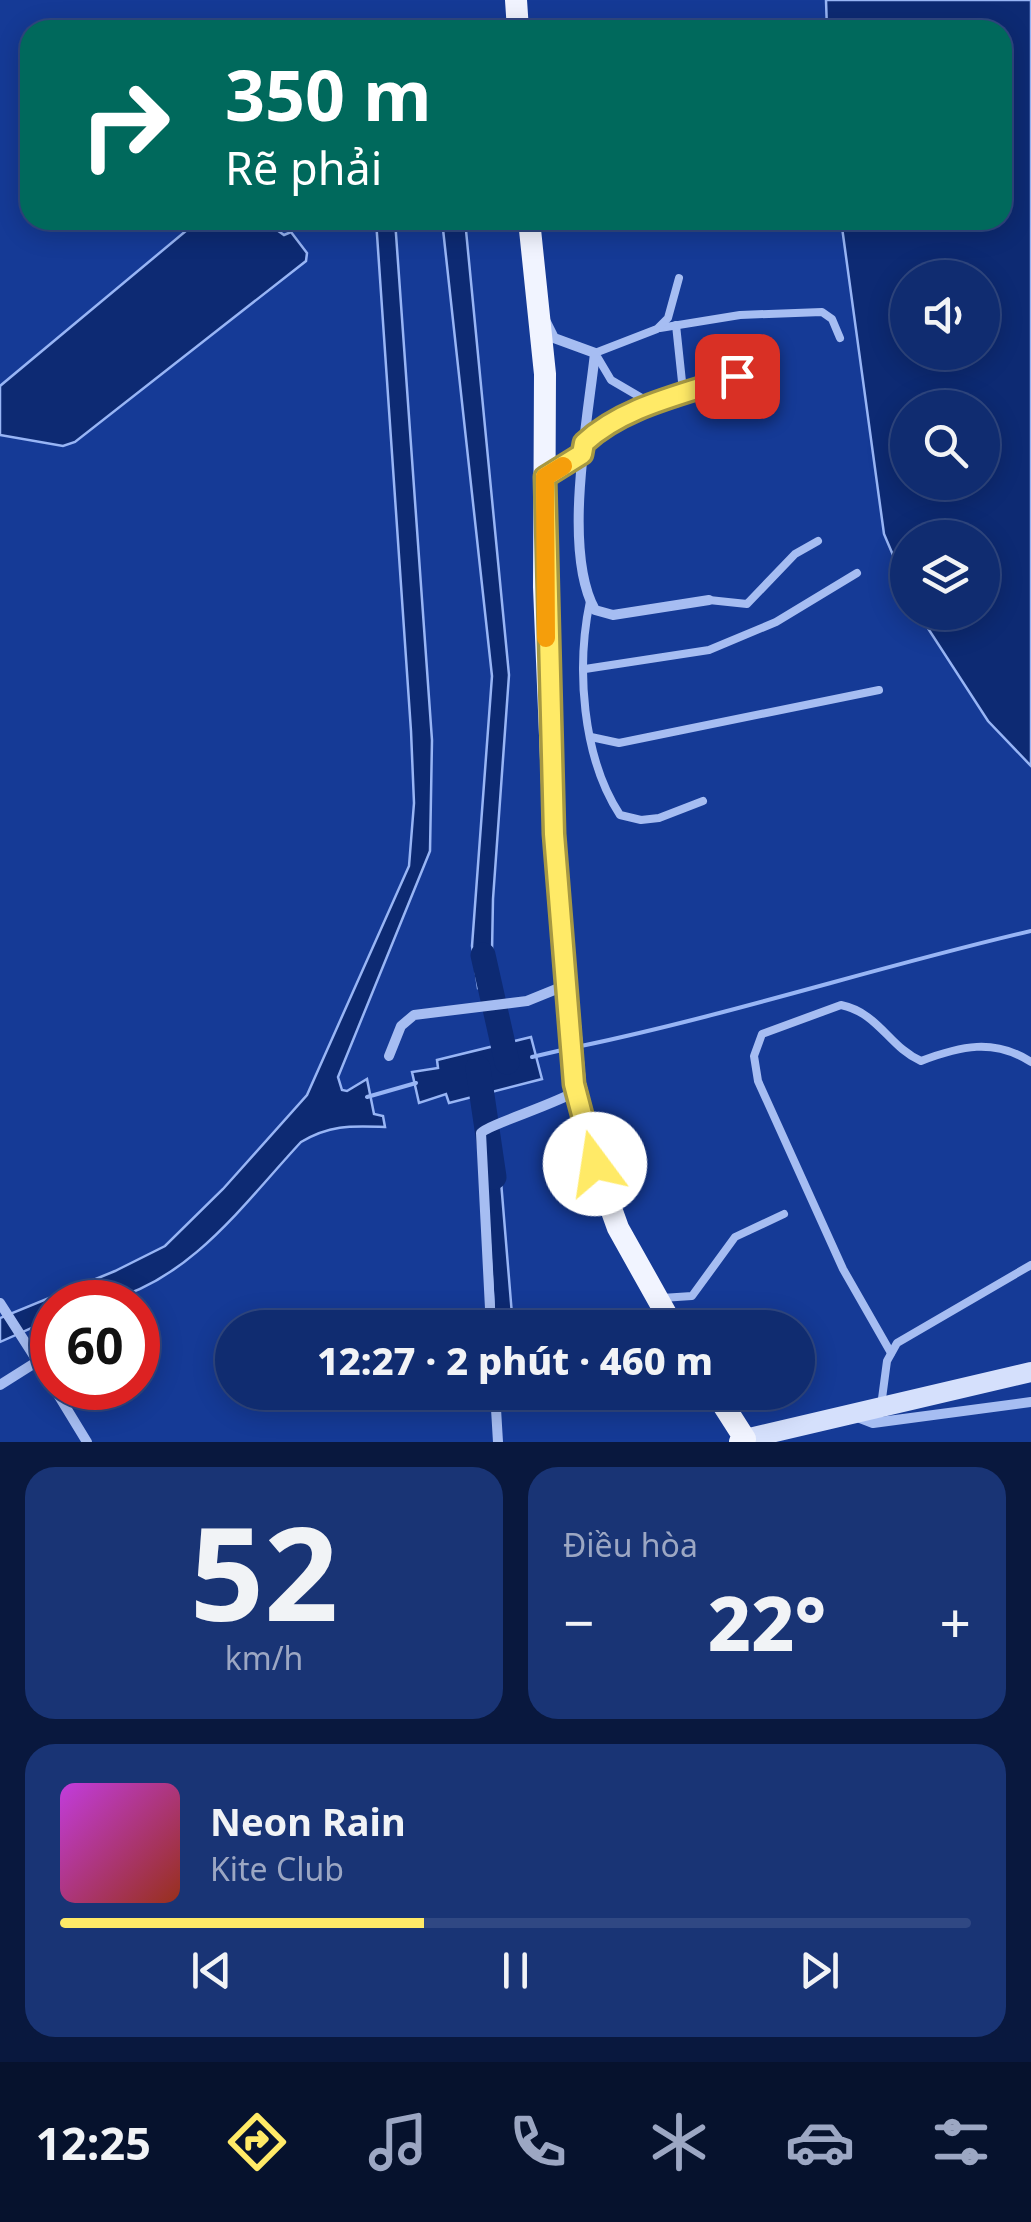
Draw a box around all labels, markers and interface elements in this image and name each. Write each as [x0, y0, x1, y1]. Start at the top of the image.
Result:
text: 350 m [225, 46, 432, 142]
icon: right [60, 60, 190, 190]
text: Rẽ phải [225, 137, 382, 198]
map controls [890, 260, 1000, 630]
button: sound [890, 260, 1000, 370]
pin [695, 334, 780, 419]
icon: arrive [710, 349, 765, 404]
button: search [890, 390, 1000, 500]
button: layers [890, 520, 1000, 630]
position arrow [543, 1112, 647, 1216]
speed limit sign: 60 [30, 1280, 160, 1410]
text: 12:27 · 2 phút · 460 m [317, 1334, 713, 1386]
text: 52 [190, 1482, 338, 1659]
text: Điều hòa [563, 1523, 698, 1566]
text: 22° [708, 1571, 826, 1673]
text: − [563, 1584, 594, 1659]
text: + [940, 1584, 971, 1659]
text: km/h [225, 1636, 303, 1679]
text: Neon Rain [210, 1795, 406, 1847]
text: Kite Club [210, 1847, 344, 1890]
icon: previous [184, 1943, 239, 1998]
icon: pause [488, 1943, 543, 1998]
icon: next [792, 1943, 847, 1998]
icon: directions [222, 2107, 292, 2177]
icon: music [363, 2107, 433, 2177]
icon: phone [503, 2107, 573, 2177]
icon: climate [644, 2107, 714, 2177]
icon: car [785, 2107, 855, 2177]
icon: filters [926, 2107, 996, 2177]
text: 12:25 [35, 2112, 151, 2173]

